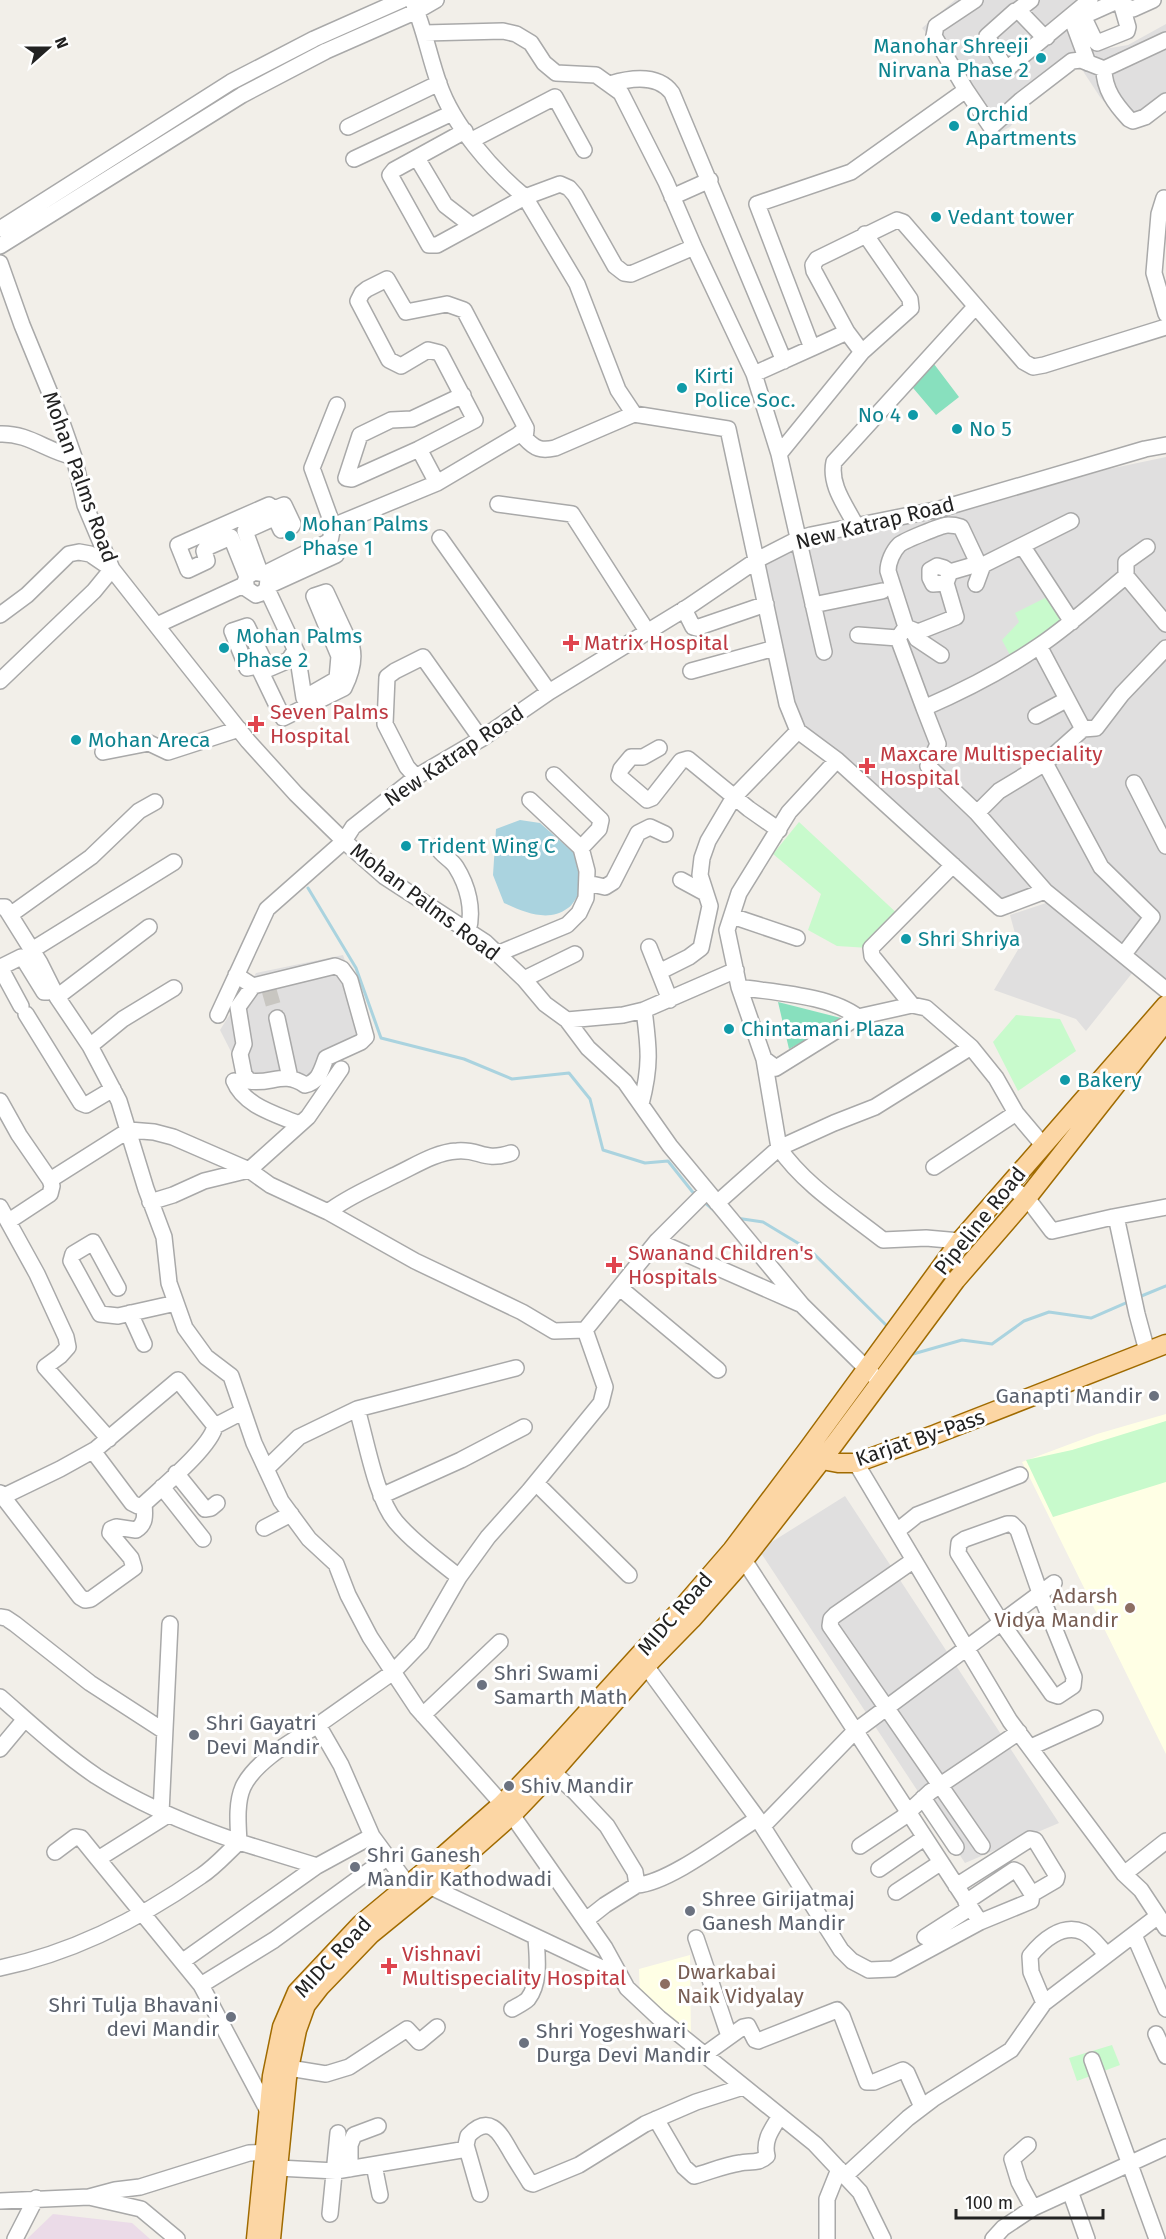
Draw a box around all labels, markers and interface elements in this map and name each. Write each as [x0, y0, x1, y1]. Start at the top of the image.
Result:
north arrow [18, 18, 78, 78]
place label: Manohar Shreeji Nirvana Phase 2 [873, 33, 1029, 83]
text: N [51, 34, 72, 51]
marker: Manohar Shreeji Nirvana Phase 2 [1034, 51, 1048, 65]
place label: Orchid Apartments [966, 101, 1077, 151]
marker: Orchid Apartments [947, 119, 961, 133]
place label: Vedant tower [948, 204, 1074, 230]
marker: Vedant tower [929, 210, 943, 224]
place label: Kirti Police Soc. [694, 363, 796, 413]
marker: Kirti Police Soc. [675, 381, 689, 395]
street label: Mohan Palms Road [37, 388, 123, 566]
place label: No 4 [858, 402, 901, 428]
marker: No 4 [906, 408, 920, 422]
place label: No 5 [969, 416, 1012, 442]
marker: No 5 [950, 422, 964, 436]
street label: New Katrap Road [793, 491, 957, 555]
place label: Mohan Palms Phase 1 [302, 511, 429, 561]
marker: Mohan Palms Phase 1 [283, 529, 297, 543]
place label: Mohan Palms Phase 2 [236, 623, 363, 673]
place label: Matrix Hospital [584, 630, 729, 656]
marker: Matrix Hospital [562, 634, 580, 652]
marker: Mohan Palms Phase 2 [217, 641, 231, 655]
place label: Seven Palms Hospital [270, 699, 389, 749]
street label: New Katrap Road [379, 700, 529, 812]
marker: Seven Palms Hospital [247, 715, 265, 733]
place label: Mohan Areca [88, 727, 210, 753]
marker: Mohan Areca [69, 733, 83, 747]
place label: Maxcare Multispeciality Hospital [880, 741, 1103, 791]
marker: Maxcare Multispeciality Hospital [858, 757, 876, 775]
place label: Trident Wing C [418, 833, 556, 859]
street label: Mohan Palms Road [345, 837, 505, 967]
marker: Trident Wing C [399, 839, 413, 853]
place label: Shri Shriya [918, 926, 1021, 952]
marker: Shri Shriya [899, 932, 913, 946]
place label: Chintamani Plaza [741, 1016, 905, 1042]
marker: Chintamani Plaza [722, 1022, 736, 1036]
place label: Bakery [1077, 1067, 1142, 1093]
marker: Bakery [1058, 1073, 1072, 1087]
street label: Pipeline Road [928, 1162, 1032, 1280]
place label: Swanand Children's Hospitals [628, 1240, 814, 1290]
marker: Swanand Children's Hospitals [605, 1256, 623, 1274]
place label: Ganapti Mandir [995, 1383, 1142, 1409]
marker: Ganapti Mandir [1147, 1389, 1161, 1403]
street label: Karjat By-Pass [852, 1404, 988, 1472]
street label: MIDC Road [632, 1567, 718, 1661]
place label: Adarsh Vidya Mandir [994, 1583, 1118, 1633]
marker: Adarsh Vidya Mandir [1123, 1601, 1137, 1615]
place label: Shri Swami Samarth Math [494, 1660, 628, 1710]
marker: Shri Swami Samarth Math [475, 1678, 489, 1692]
place label: Shri Gayatri Devi Mandir [206, 1710, 319, 1760]
marker: Shri Gayatri Devi Mandir [187, 1728, 201, 1742]
place label: Shiv Mandir [521, 1773, 633, 1799]
marker: Shiv Mandir [502, 1779, 516, 1793]
place label: Shri Ganesh Mandir Kathodwadi [367, 1842, 552, 1892]
marker: Shri Ganesh Mandir Kathodwadi [348, 1860, 362, 1874]
place label: Shree Girijatmaj Ganesh Mandir [702, 1886, 855, 1936]
marker: Shree Girijatmaj Ganesh Mandir [683, 1904, 697, 1918]
street label: MIDC Road [289, 1911, 377, 2003]
place label: Vishnavi Multispeciality Hospital [402, 1941, 626, 1991]
marker: Vishnavi Multispeciality Hospital [380, 1957, 398, 1975]
place label: Dwarkabai Naik Vidyalay [677, 1959, 805, 2009]
marker: Dwarkabai Naik Vidyalay [658, 1977, 672, 1991]
place label: Shri Tulja Bhavani devi Mandir [49, 1992, 219, 2042]
marker: Shri Tulja Bhavani devi Mandir [224, 2010, 238, 2024]
place label: Shri Yogeshwari Durga Devi Mandir [536, 2018, 710, 2068]
marker: Shri Yogeshwari Durga Devi Mandir [517, 2036, 531, 2050]
scale bar [956, 2182, 1103, 2220]
text: 100 m [965, 2192, 1013, 2214]

